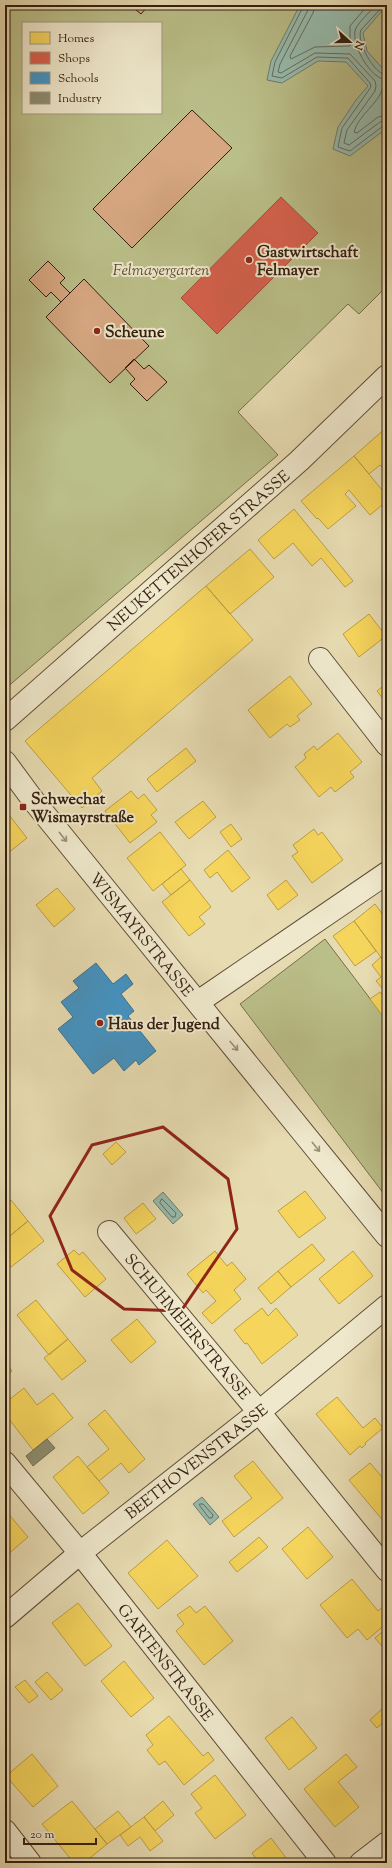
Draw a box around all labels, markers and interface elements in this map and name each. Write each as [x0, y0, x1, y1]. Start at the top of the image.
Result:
legend [22, 22, 162, 114]
north arrow [330, 22, 370, 62]
text: Homes [58, 30, 94, 48]
text: N [349, 37, 368, 52]
text: Shops [58, 50, 90, 68]
text: Schools [58, 70, 99, 88]
text: Industry [58, 90, 102, 108]
place label: Gastwirtschaft Felmayer [257, 242, 359, 283]
marker: Gastwirtschaft Felmayer [244, 255, 254, 265]
park label: Felmayergarten [112, 260, 210, 283]
place label: Scheune [105, 322, 165, 345]
marker: Scheune [92, 326, 102, 336]
street label: NEUKETTENHOFER STRASSE [103, 466, 296, 638]
place label: Schwechat Wismayrstraße [31, 789, 135, 830]
marker: Schwechat Wismayrstraße [18, 802, 28, 812]
one-way arrow [59, 832, 68, 843]
street label: WISMAYRSTRASSE [83, 868, 198, 1003]
place label: Haus der Jugend [108, 1014, 221, 1037]
marker: Haus der Jugend [95, 1018, 105, 1028]
one-way arrow [230, 1041, 239, 1051]
one-way arrow [311, 1142, 320, 1153]
street label: SCHUHMEIERSTRASSE [118, 1249, 255, 1406]
street label: BEETHOVENSTRASSE [121, 1400, 274, 1526]
street label: GARTENSTRASSE [111, 1600, 218, 1727]
scale bar [24, 1820, 96, 1846]
text: 20 m [30, 1826, 55, 1844]

